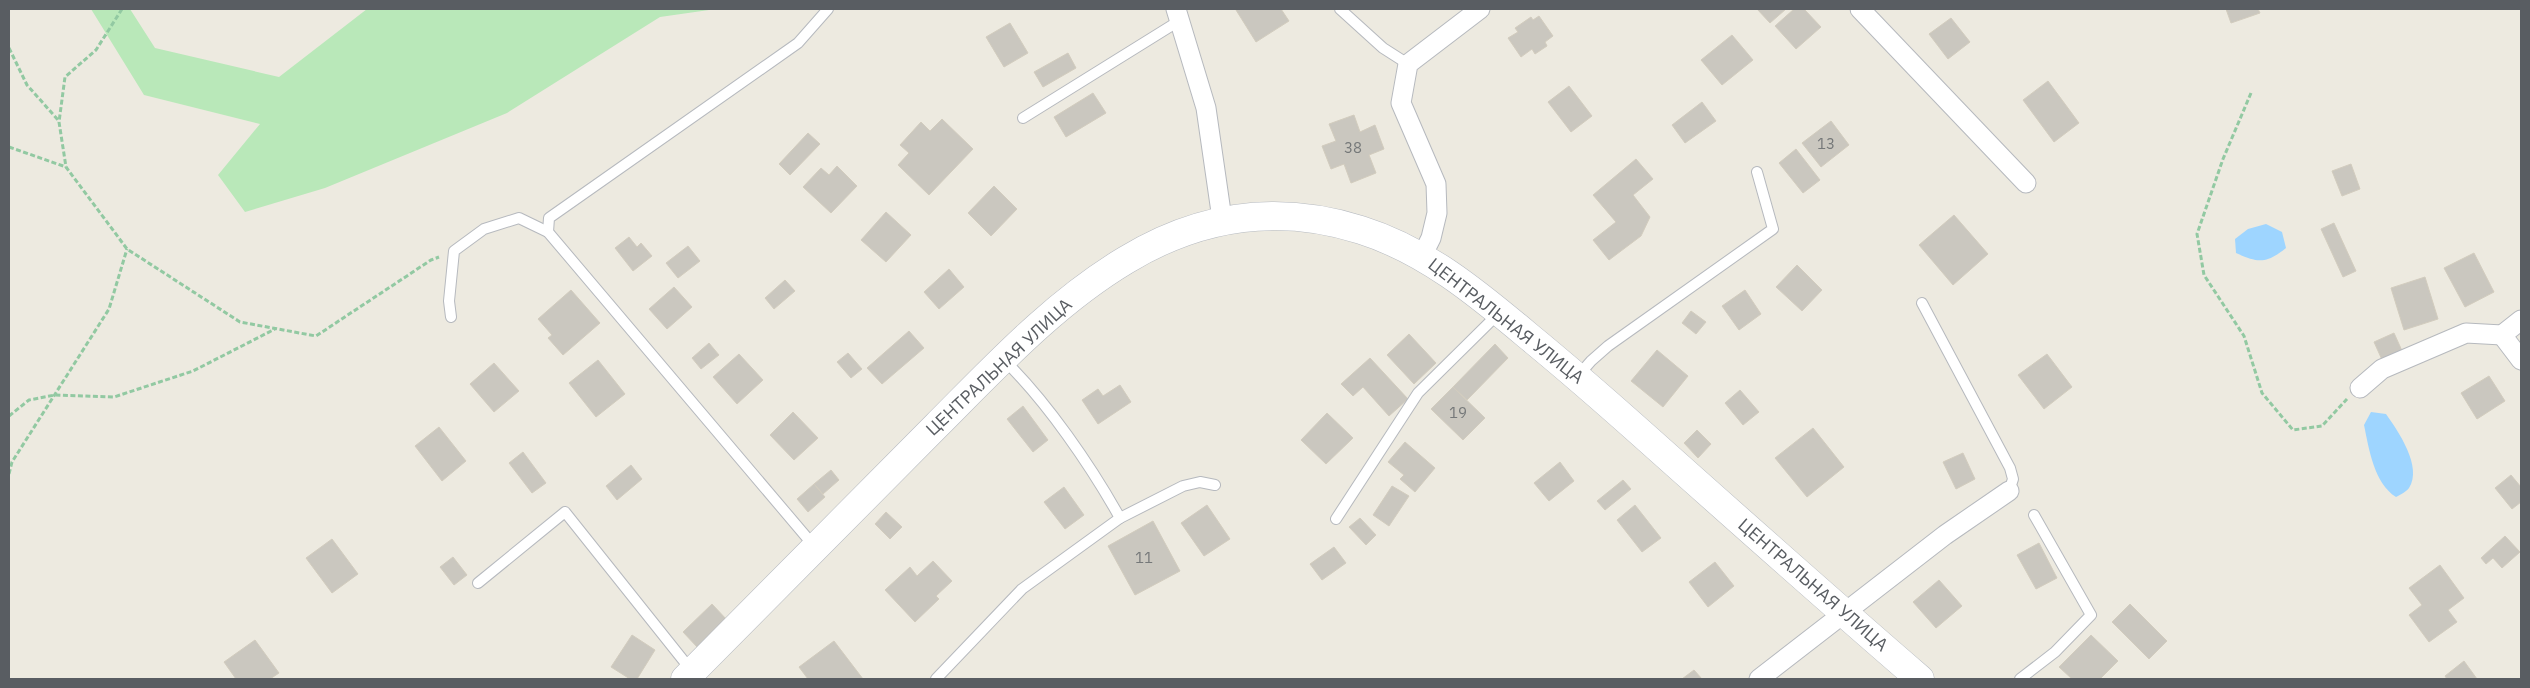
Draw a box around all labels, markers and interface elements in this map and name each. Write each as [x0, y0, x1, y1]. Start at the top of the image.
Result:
house number: 13 [1817, 134, 1835, 153]
house number: 38 [1344, 138, 1362, 157]
street label: ЦЕНТРАЛЬНАЯ УЛИЦА [1424, 253, 1589, 389]
street label: ЦЕНТРАЛЬНАЯ УЛИЦА [921, 293, 1077, 440]
house number: 19 [1449, 403, 1467, 422]
street label: ЦЕНТРАЛЬНАЯ УЛИЦА [1733, 513, 1894, 656]
house number: 11 [1135, 548, 1153, 567]

